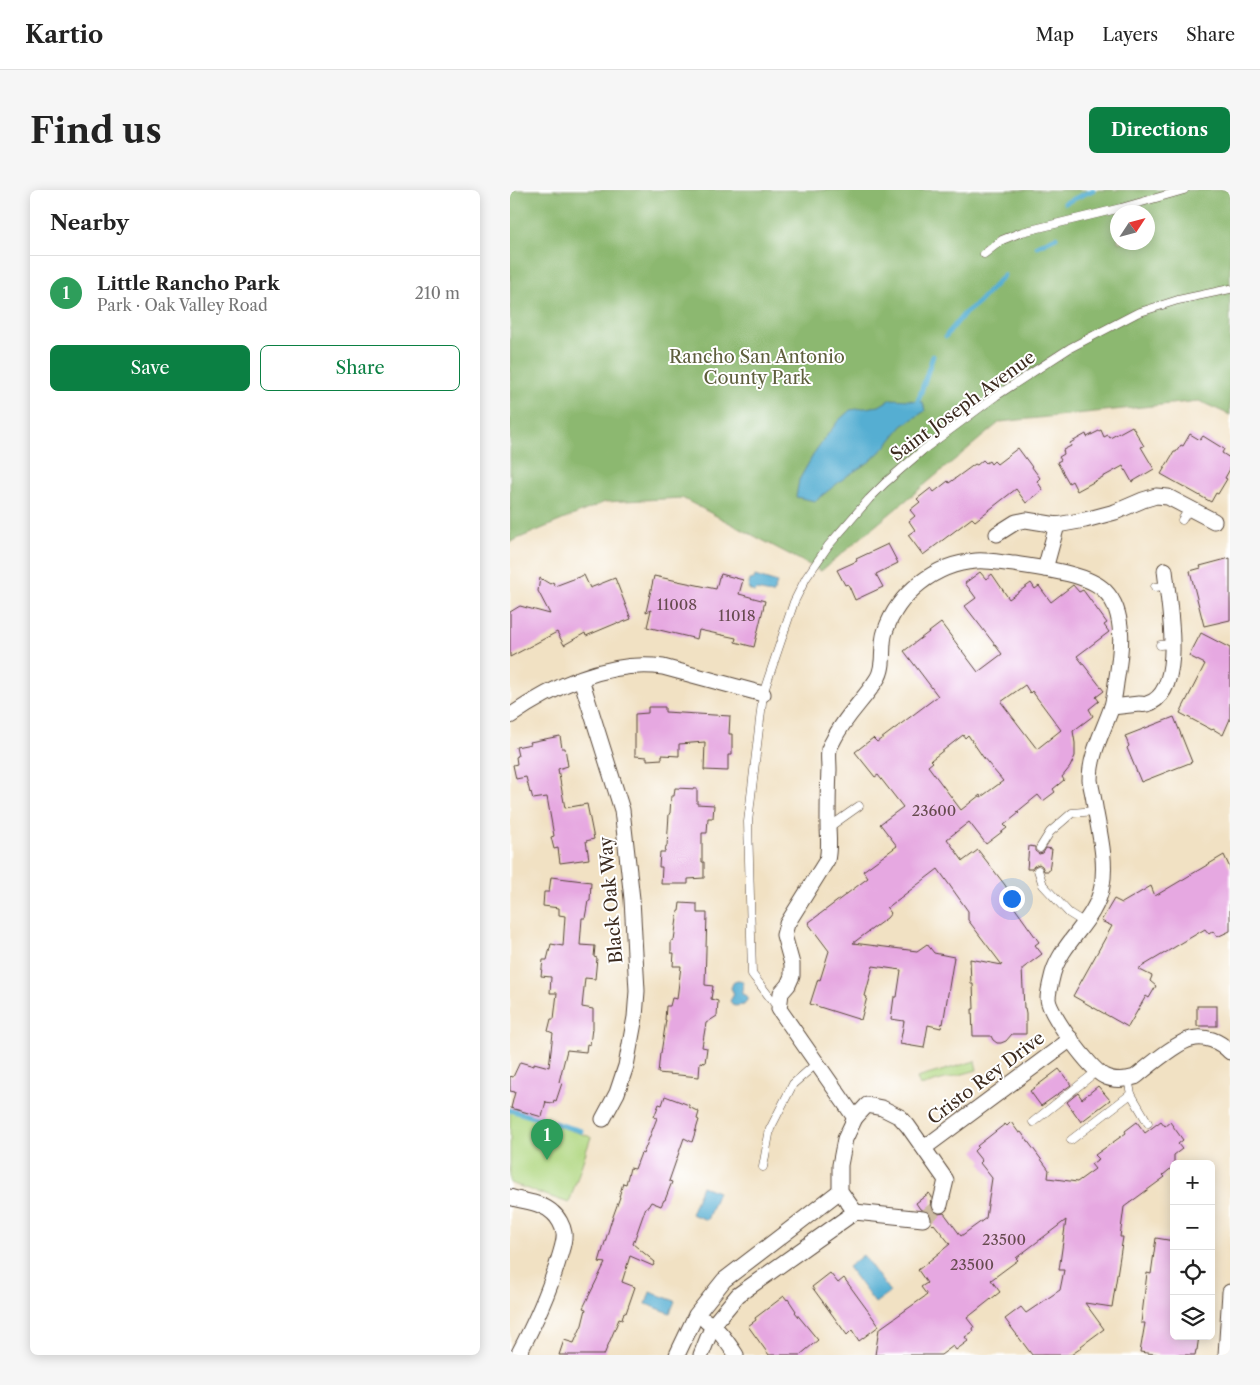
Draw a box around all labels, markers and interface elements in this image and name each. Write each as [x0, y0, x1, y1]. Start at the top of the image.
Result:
text: Kartio [25, 20, 103, 49]
text: Map [1036, 24, 1074, 46]
text: Layers [1102, 24, 1158, 46]
text: Share [1186, 24, 1235, 46]
button: Directions [1089, 107, 1230, 153]
text: Find us [30, 109, 162, 152]
north arrow [1110, 205, 1155, 250]
text: Nearby [50, 210, 129, 235]
text: Little Rancho Park [97, 272, 279, 295]
text: 1 [62, 283, 70, 303]
text: 210 m [415, 283, 460, 303]
text: Park · Oak Valley Road [97, 295, 268, 315]
button: Save [50, 345, 250, 391]
button: Share [260, 345, 460, 391]
park label: Rancho San Antonio County Park [669, 346, 845, 389]
street label: Saint Joseph Avenue [886, 346, 1040, 466]
house number: 11008 [657, 595, 697, 614]
house number: 11018 [718, 606, 756, 625]
house number: 23600 [912, 801, 956, 820]
street label: Black Oak Way [594, 835, 628, 964]
your location [999, 886, 1025, 912]
street label: Cristo Rey Drive [923, 1027, 1049, 1129]
pin: 1 [531, 1119, 563, 1160]
map controls [1170, 1160, 1215, 1340]
button: + [1170, 1160, 1215, 1205]
button: − [1170, 1205, 1215, 1250]
house number: 23500 [982, 1230, 1026, 1249]
button: locate [1170, 1250, 1215, 1295]
house number: 23500 [950, 1255, 994, 1274]
button: layers [1170, 1295, 1215, 1340]

